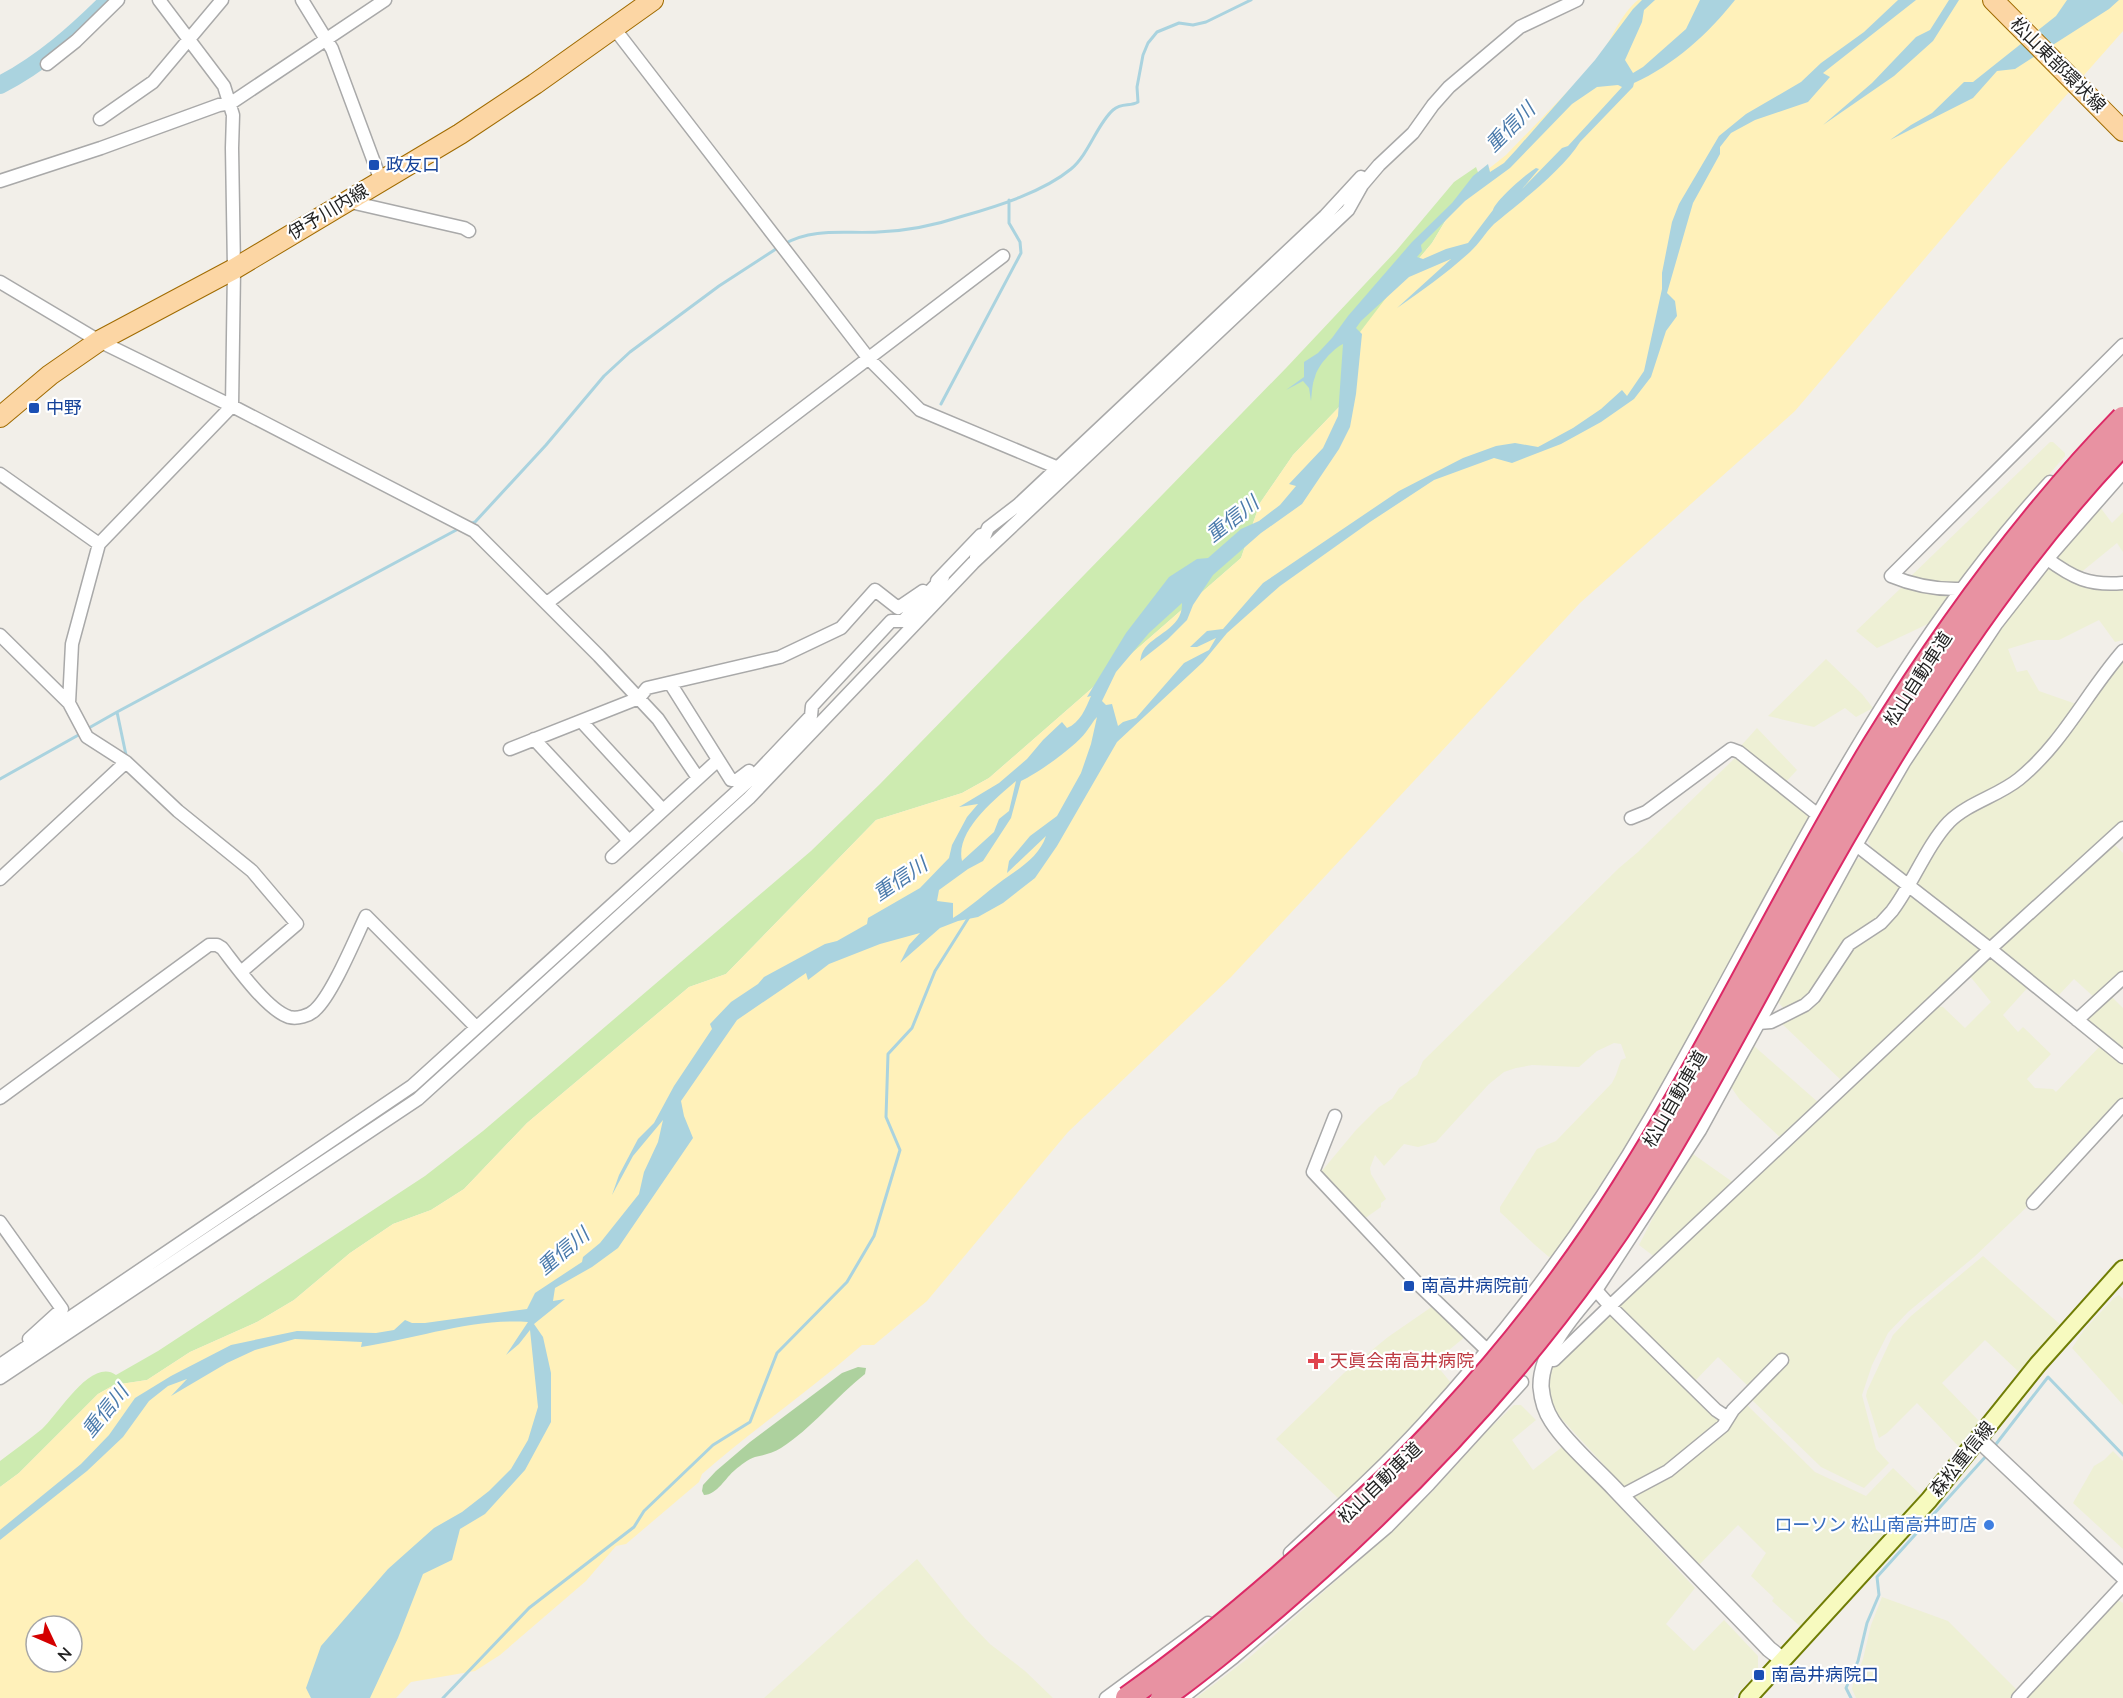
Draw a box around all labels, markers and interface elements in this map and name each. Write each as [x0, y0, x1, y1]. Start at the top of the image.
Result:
street label: 松山東部環状線 [2005, 12, 2111, 118]
water label: 重信川 [1480, 95, 1543, 158]
place label: 政友口 [386, 153, 440, 177]
marker: 政友口 [367, 158, 381, 172]
street label: 伊予川内線 [283, 179, 373, 245]
place label: 中野 [46, 396, 82, 420]
marker: 中野 [27, 401, 41, 415]
water label: 重信川 [1200, 489, 1266, 549]
street label: 松山自動車道 [1879, 627, 1957, 731]
water label: 重信川 [868, 850, 934, 907]
street label: 松山自動車道 [1638, 1046, 1712, 1152]
water label: 重信川 [532, 1220, 597, 1281]
place label: 南高井病院前 [1421, 1274, 1529, 1298]
marker: 南高井病院前 [1402, 1279, 1416, 1293]
place label: 天眞会南高井病院 [1330, 1349, 1474, 1373]
marker: 天眞会南高井病院 [1307, 1352, 1325, 1370]
water label: 重信川 [76, 1378, 136, 1443]
street label: 森松重信線 [1924, 1416, 2000, 1502]
street label: 松山自動車道 [1333, 1437, 1427, 1529]
place label: ローソン 松山南高井町店 [1774, 1513, 1977, 1537]
marker: ローソン 松山南高井町店 [1982, 1518, 1996, 1532]
north arrow [24, 1614, 84, 1674]
text: N [52, 1642, 76, 1666]
place label: 南高井病院口 [1771, 1663, 1879, 1687]
marker: 南高井病院口 [1752, 1668, 1766, 1682]

